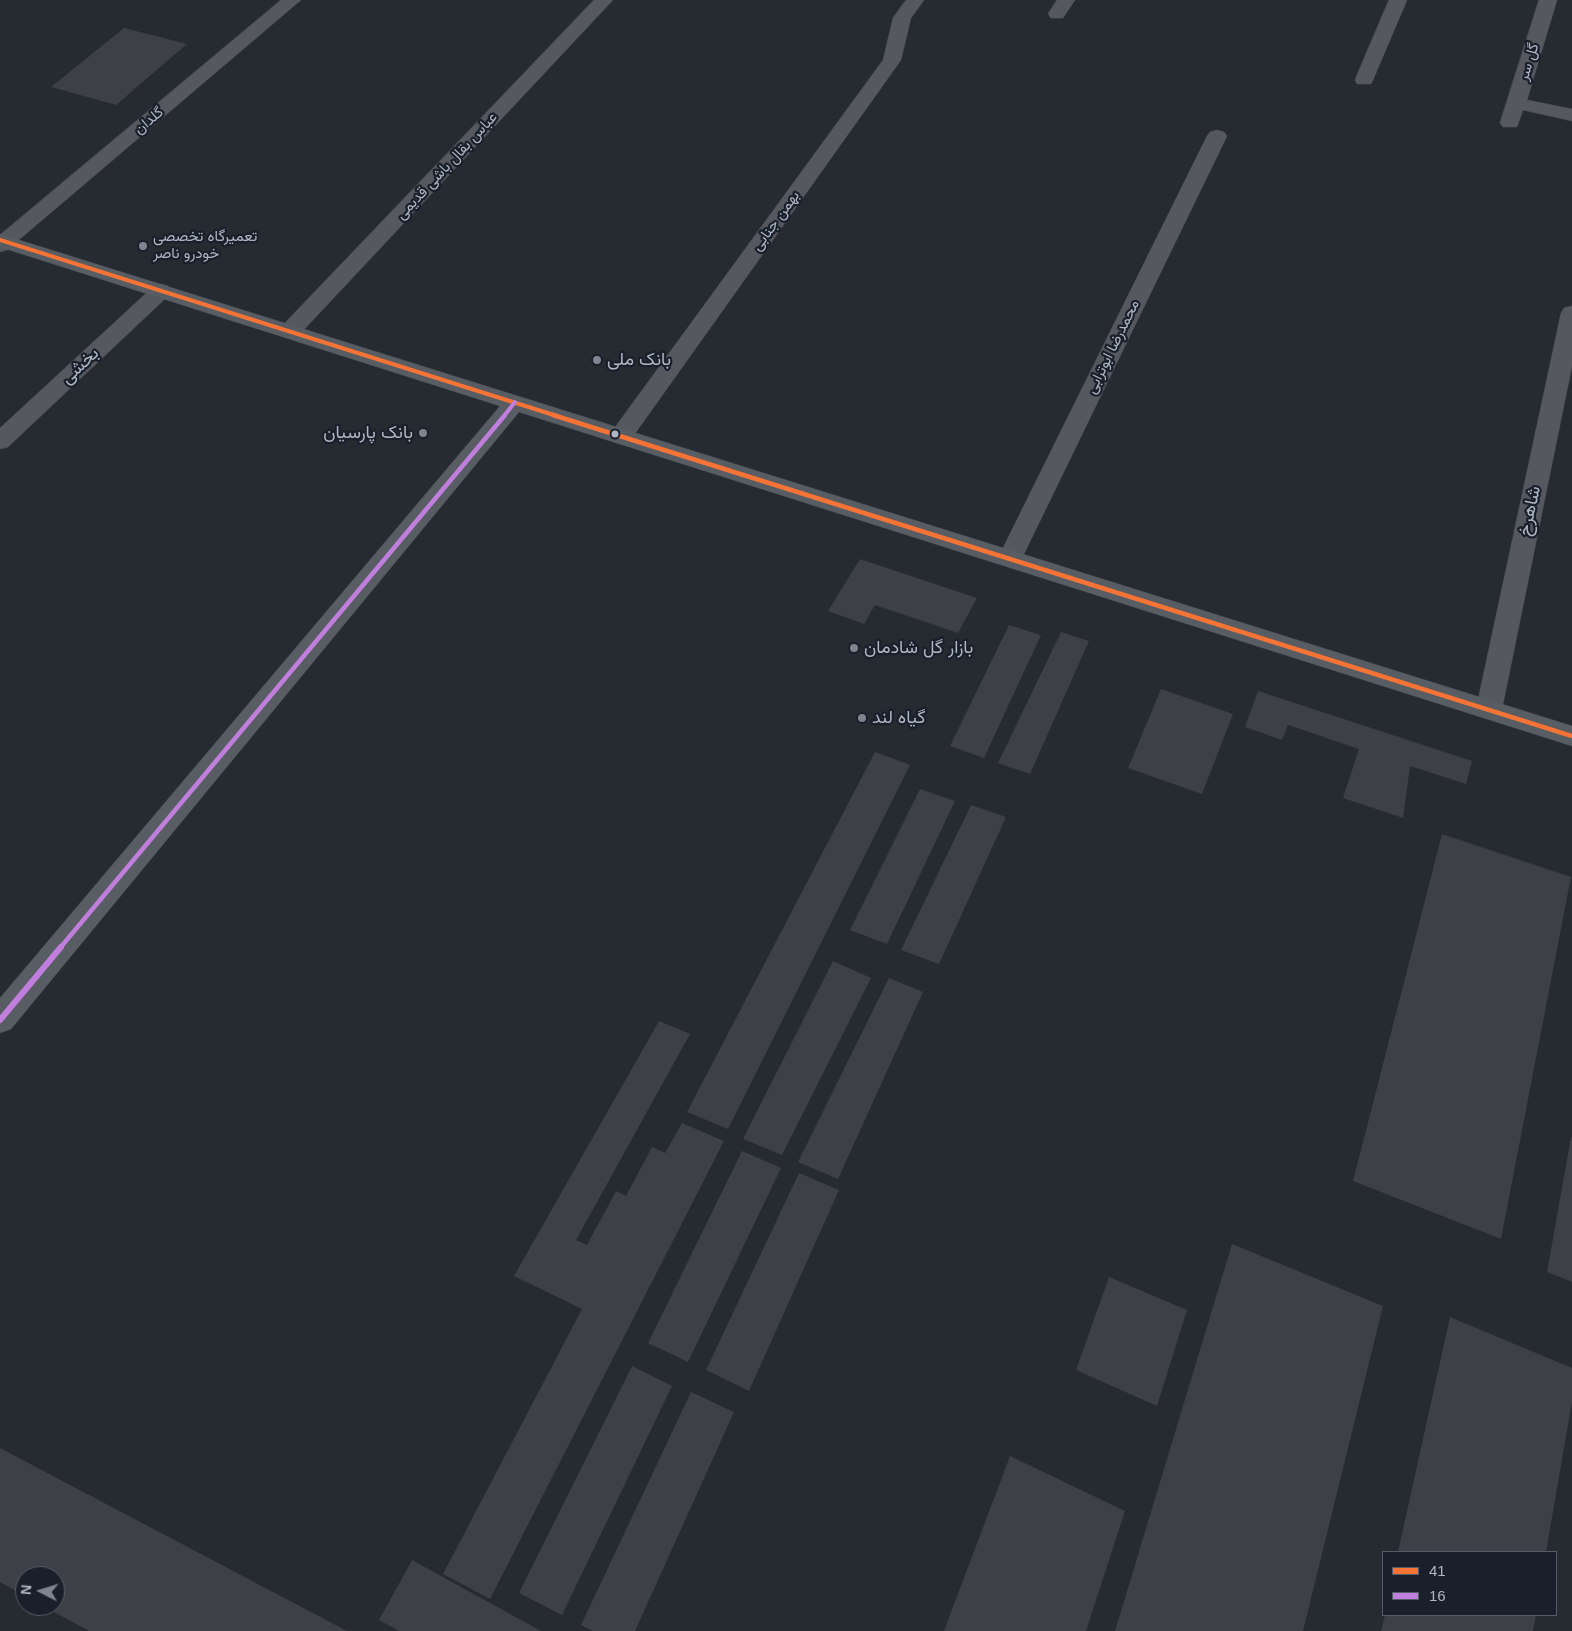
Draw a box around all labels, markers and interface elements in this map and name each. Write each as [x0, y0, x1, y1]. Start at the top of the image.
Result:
street label: گل سر [1515, 41, 1543, 83]
street label: گلدان [131, 103, 167, 139]
street label: عباس بقال باشی قدیمی [392, 108, 502, 224]
street label: بهمن جنابی [748, 187, 804, 255]
place label: تعمیرگاه تخصصی خودرو ناصر [153, 228, 257, 263]
marker: تعمیرگاه تخصصی خودرو ناصر [137, 240, 149, 252]
street label: محمدرضا ابوترابی [1082, 297, 1144, 397]
street label: بخشی [56, 343, 104, 389]
place label: بانک ملی [607, 349, 671, 371]
marker: بانک ملی [591, 354, 603, 366]
place label: بانک پارسیان [323, 422, 413, 444]
marker: بانک پارسیان [417, 427, 429, 439]
unlabelled marker [610, 429, 620, 439]
street label: شاهرخ [1514, 484, 1546, 538]
place label: بازار گل شادمان [864, 637, 973, 659]
marker: بازار گل شادمان [848, 642, 860, 654]
place label: گیاه لند [872, 707, 925, 729]
marker: گیاه لند [856, 712, 868, 724]
legend [1382, 1551, 1557, 1616]
text: 41 [1429, 1562, 1446, 1579]
north arrow [15, 1566, 65, 1616]
text: N [18, 1584, 34, 1596]
text: 16 [1429, 1587, 1446, 1604]

